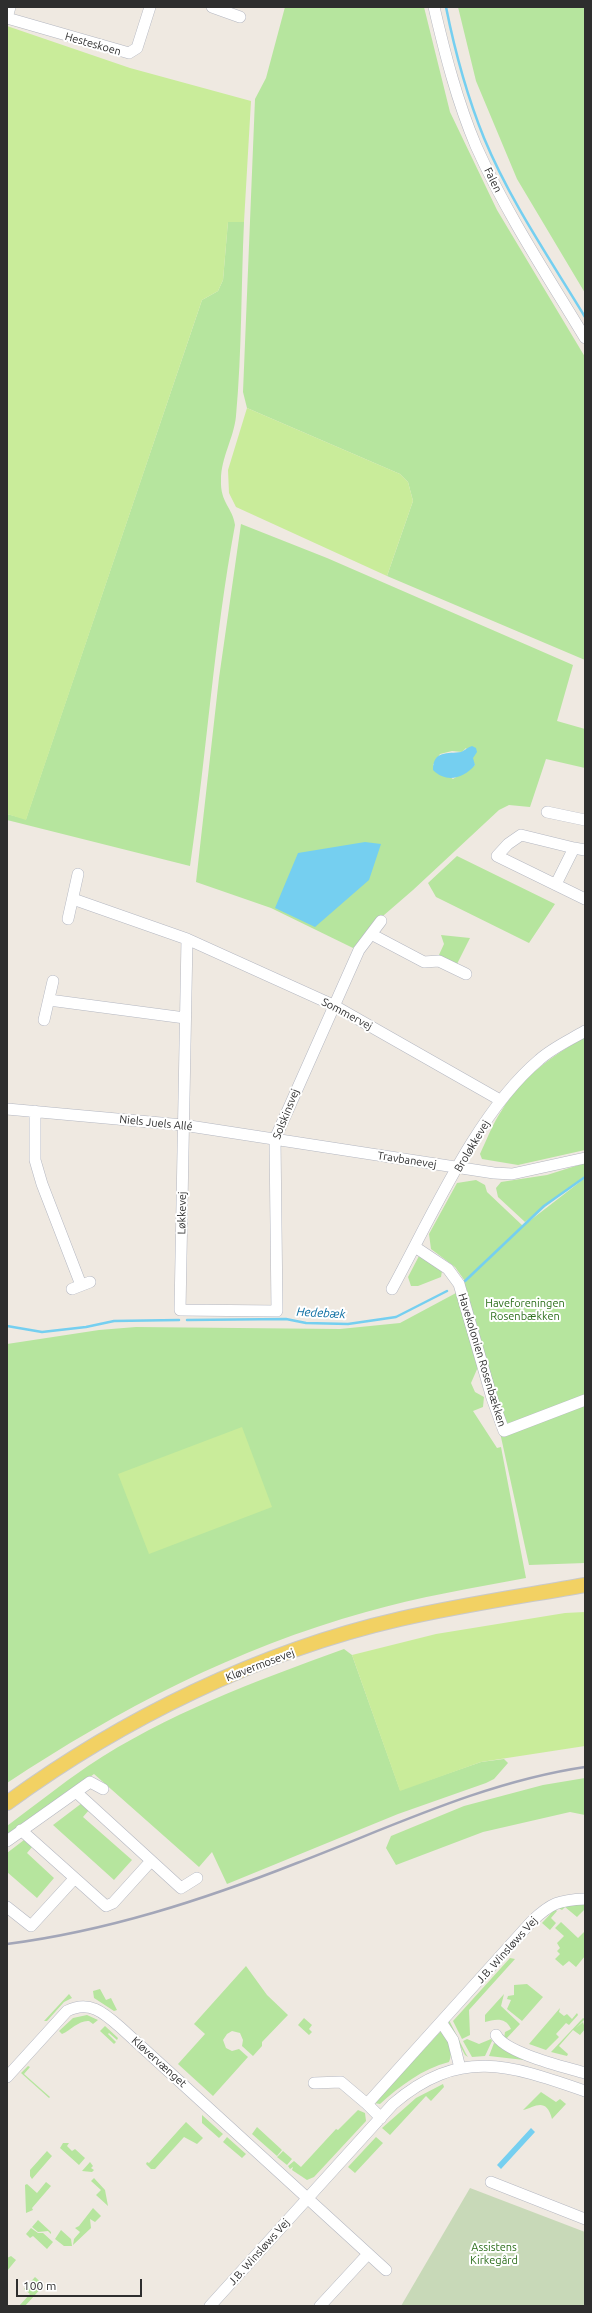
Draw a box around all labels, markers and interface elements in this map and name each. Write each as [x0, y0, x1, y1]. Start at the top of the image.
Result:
street label: Hesteskoen [63, 30, 123, 58]
street label: Falen [481, 165, 505, 195]
street label: Sommervej [319, 995, 375, 1033]
street label: Solskinsvej [270, 1087, 302, 1141]
street label: Niels Juels Allé [119, 1113, 193, 1133]
street label: Broløkkevej [451, 1118, 493, 1174]
street label: Travbanevej [377, 1149, 437, 1171]
street label: Løkkevej [175, 1191, 189, 1235]
street label: Havekolonien Rosenbækken [455, 1292, 509, 1428]
park label: Haveforeningen Rosenbækken [485, 1296, 565, 1322]
water label: Hedebæk [296, 1305, 346, 1321]
street label: Kløvermosevej [224, 1646, 296, 1684]
street label: J.B. Winsløws Vej [474, 1914, 540, 1986]
street label: Kløvervænget [129, 2034, 189, 2090]
street label: J.B. Winsløws Vej [226, 2216, 292, 2288]
park label: Assistens Kirkegård [470, 2240, 518, 2266]
scale bar [18, 2271, 144, 2297]
text: 100 m [23, 2279, 56, 2292]

